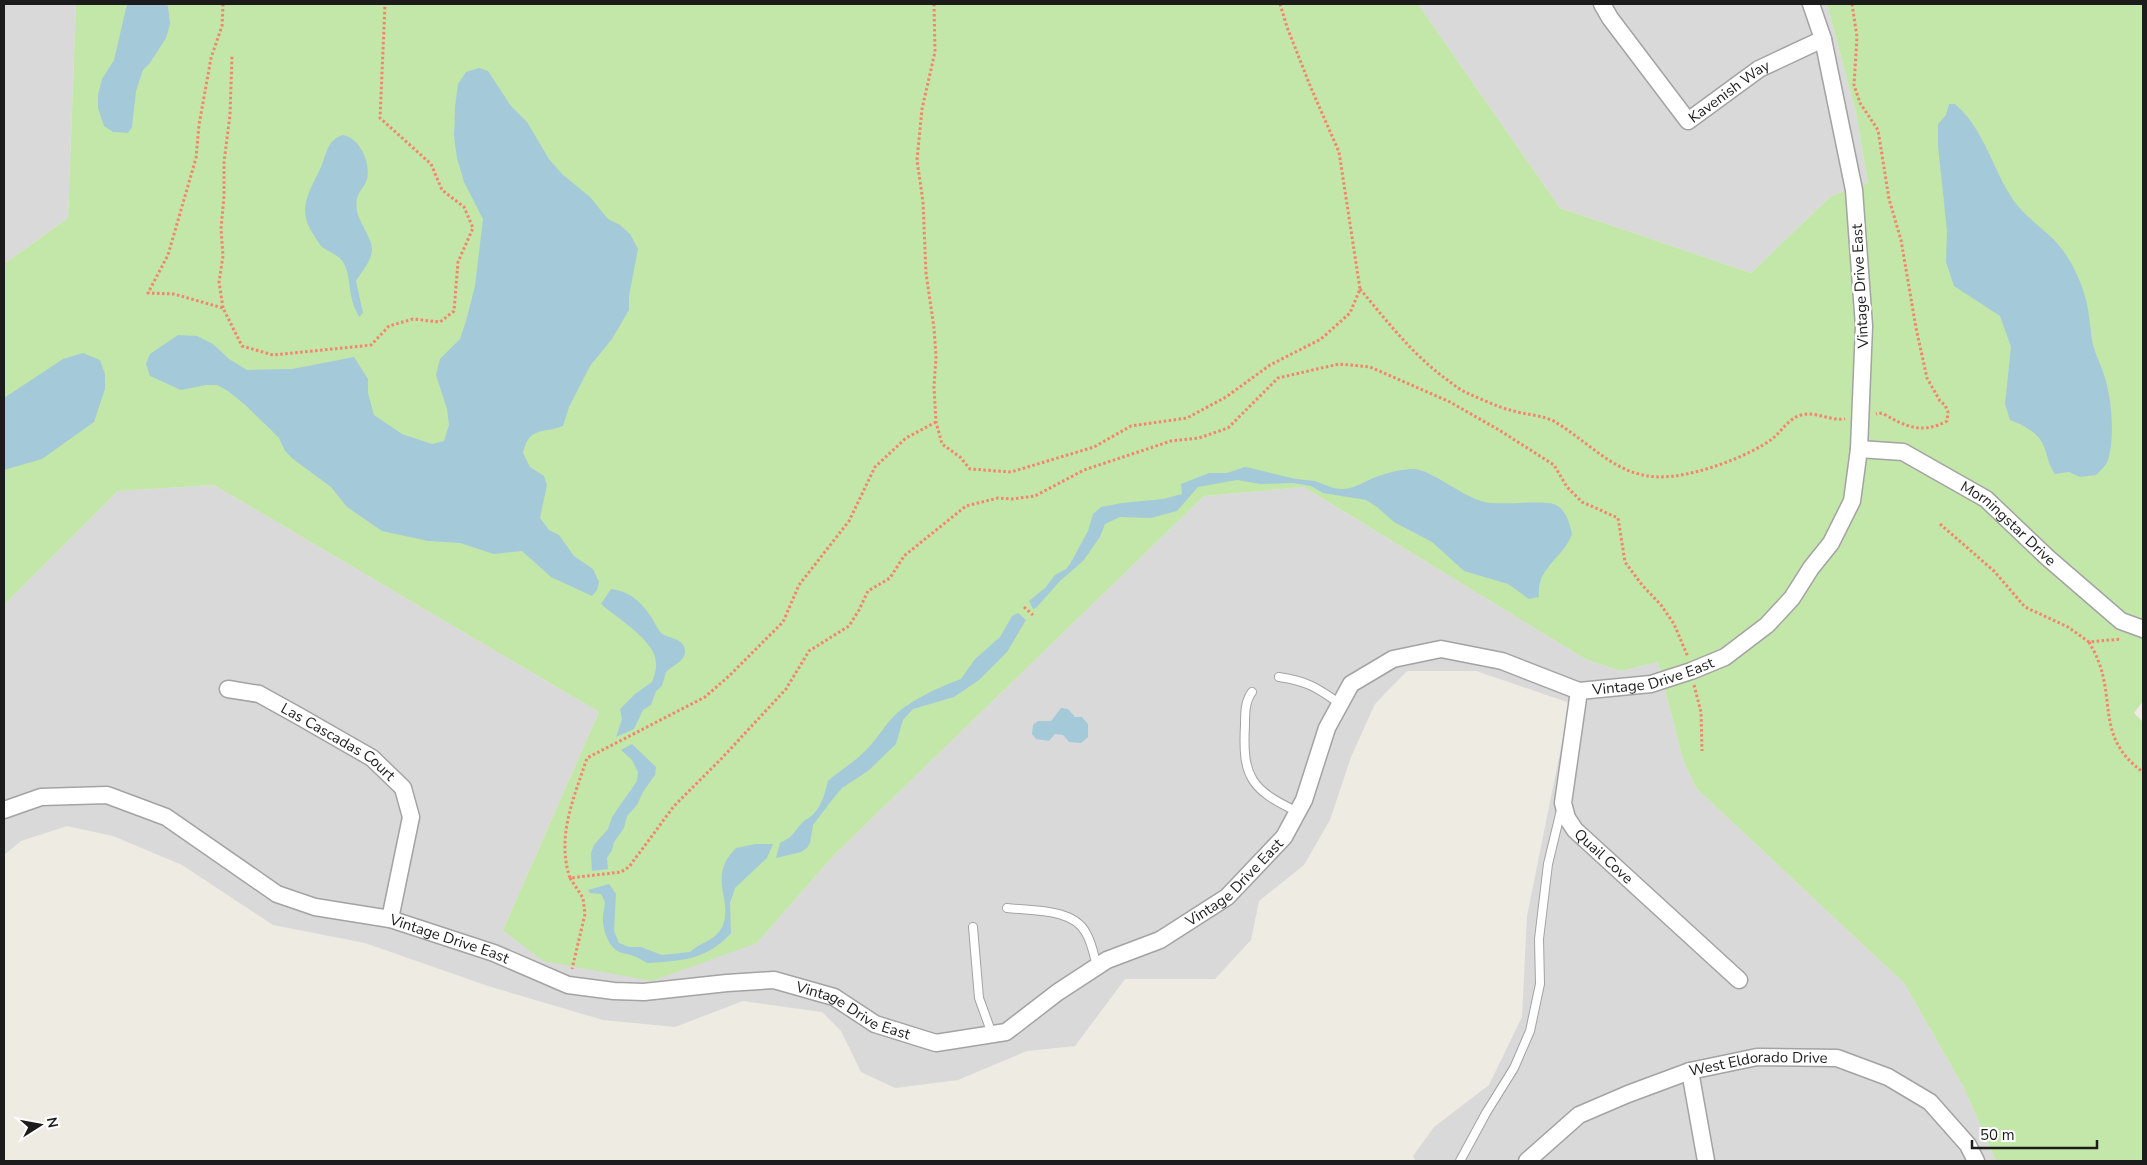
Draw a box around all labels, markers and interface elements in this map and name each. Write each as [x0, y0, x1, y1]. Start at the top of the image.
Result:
street label: Kavenish Way [1684, 55, 1773, 127]
street label: Vintage Drive East [1847, 223, 1873, 350]
street label: Morningstar Drive [1957, 476, 2060, 570]
street label: Vintage Drive East [1590, 652, 1717, 700]
street label: Las Cascadas Court [277, 698, 400, 786]
street label: Quail Cove [1570, 824, 1637, 888]
street label: Vintage Drive East [1181, 834, 1288, 932]
street label: Vintage Drive East [386, 909, 513, 969]
street label: Vintage Drive East [793, 976, 913, 1045]
street label: West Eldorado Drive [1687, 1047, 1828, 1081]
north arrow [15, 1100, 65, 1150]
text: N [42, 1116, 63, 1130]
scale bar [1972, 1118, 2097, 1150]
text: 50 m [1980, 1125, 2015, 1145]

